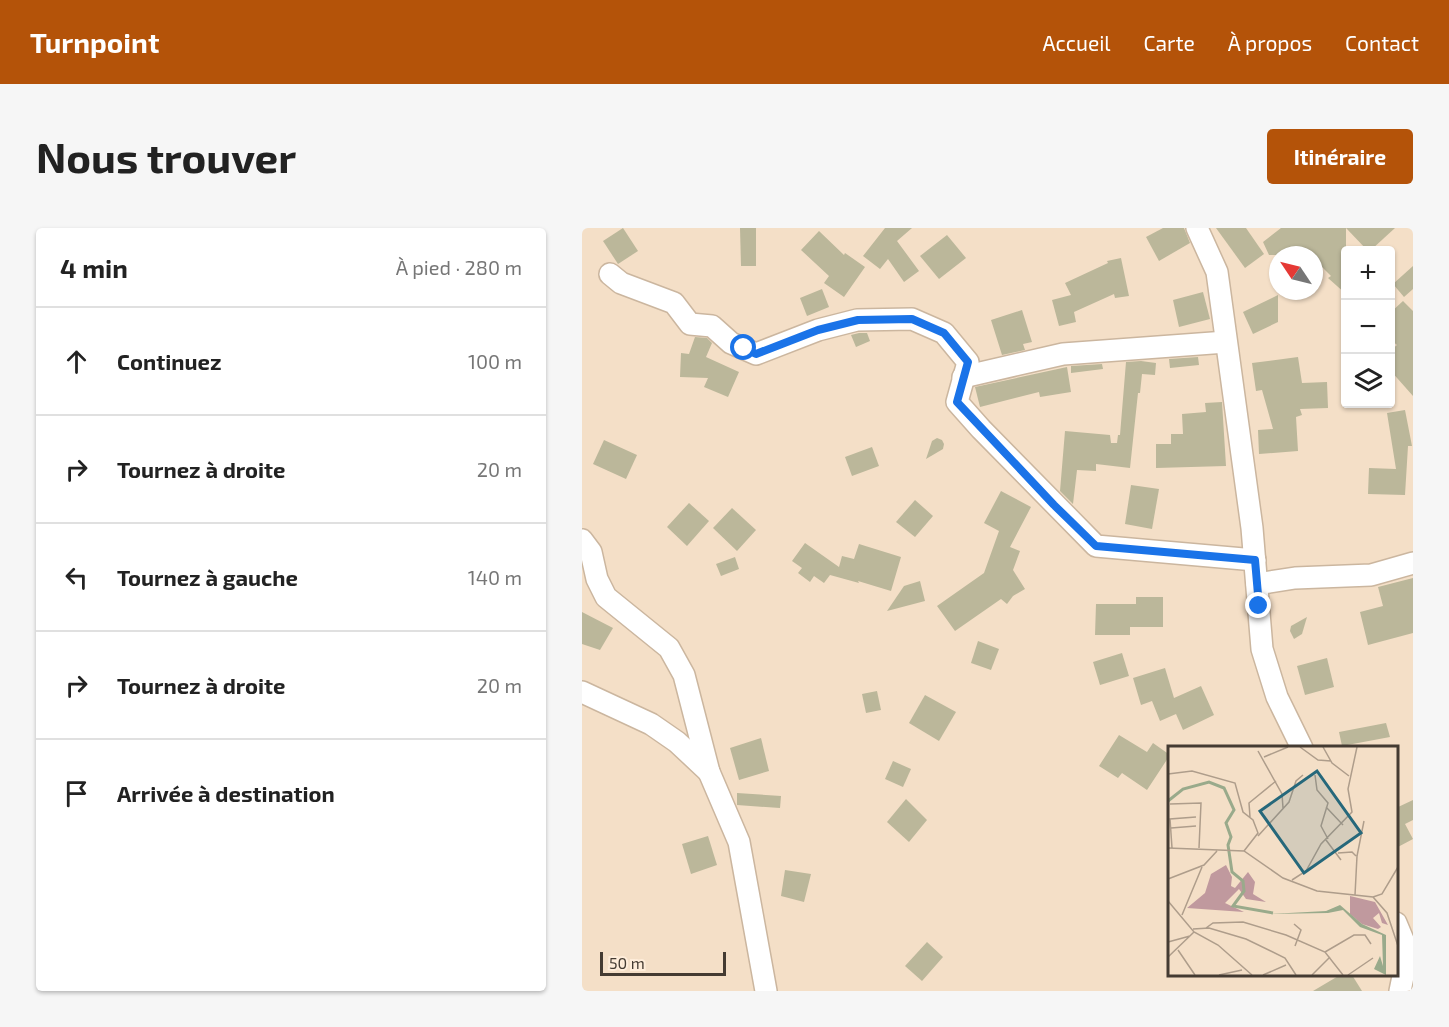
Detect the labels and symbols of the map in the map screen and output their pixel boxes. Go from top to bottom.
north arrow [1269,246,1323,300]
route start [730,334,756,360]
route end [1245,592,1271,618]
inset map [1168,746,1398,976]
scale bar [600,949,726,976]

